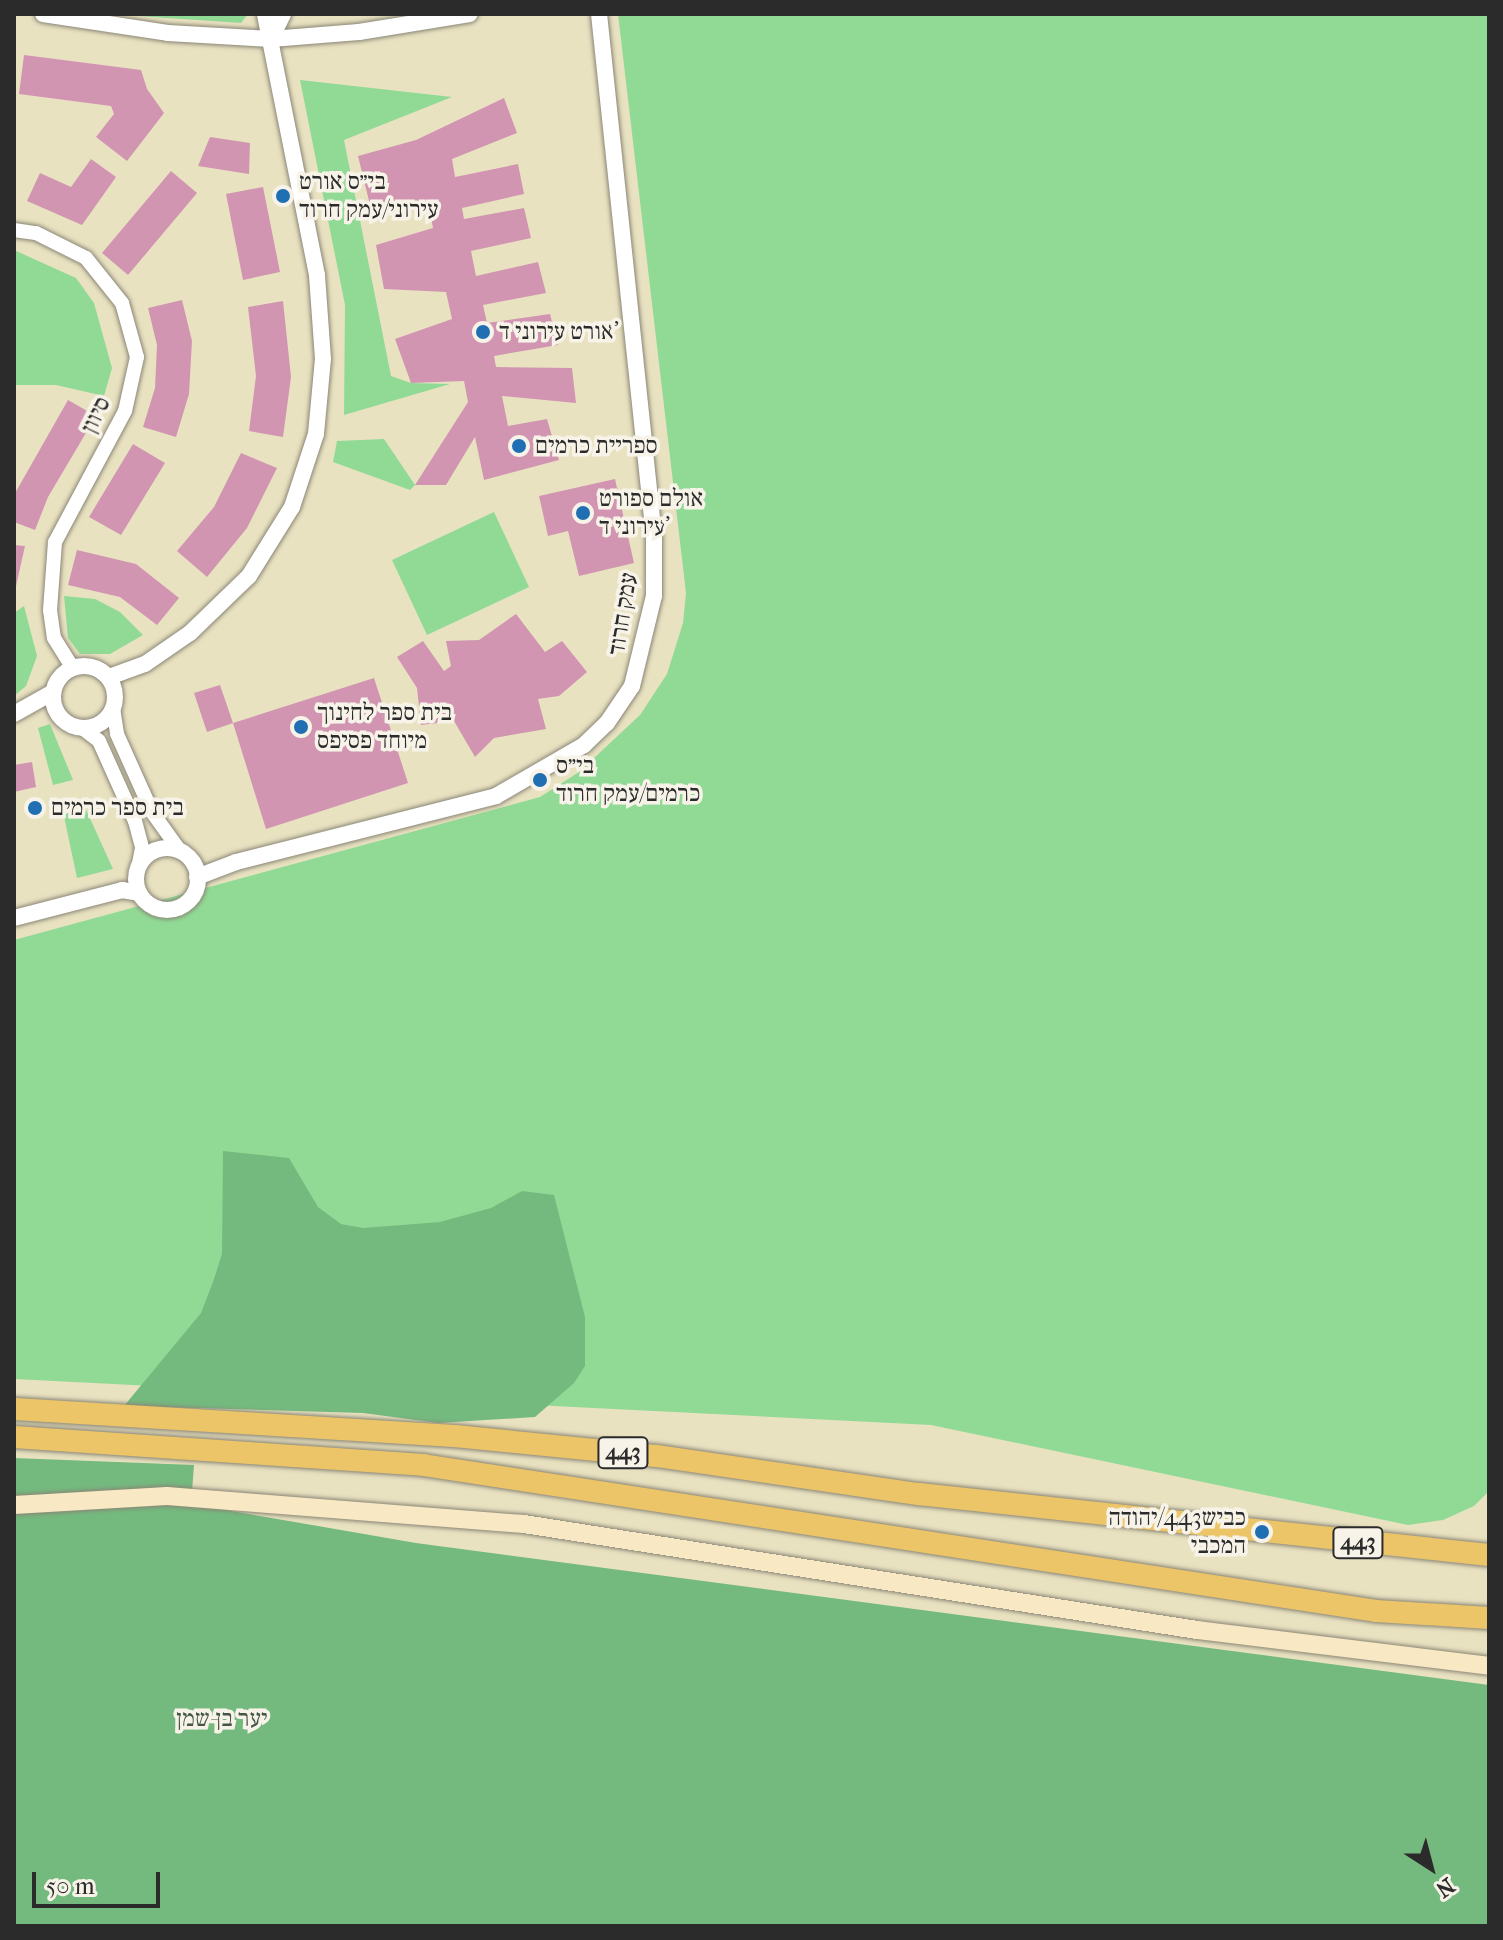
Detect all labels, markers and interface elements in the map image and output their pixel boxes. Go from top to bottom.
place label: בי״ס אורט עירוני/עמק חרוד [299,168,438,224]
marker: בי״ס אורט עירוני/עמק חרוד [274,187,292,205]
place label: אורט עירוני ד' [499,318,619,346]
marker: אורט עירוני ד' [474,323,492,341]
street label: סיוון [75,392,117,438]
place label: ספריית כרמים [535,432,658,460]
marker: ספריית כרמים [510,437,528,455]
place label: אולם ספורט עירוני ד' [599,485,703,541]
marker: אולם ספורט עירוני ד' [574,504,592,522]
street label: עמק חרוד [602,571,644,657]
place label: בית ספר לחינוך מיוחד פסיפס [317,699,452,755]
marker: בית ספר לחינוך מיוחד פסיפס [292,718,310,736]
place label: בי״ס כרמים/עמק חרוד [556,752,700,808]
marker: בי״ס כרמים/עמק חרוד [531,771,549,789]
place label: בית ספר כרמים [51,794,184,822]
marker: בית ספר כרמים [26,799,44,817]
road number: 443 [597,1435,649,1471]
place label: כביש443/יהודה המכבי [1108,1504,1246,1560]
marker: כביש443/יהודה המכבי [1253,1523,1271,1541]
road number: 443 [1332,1525,1384,1561]
park label: יער בן-שמן [177,1705,267,1733]
north arrow [1391,1828,1471,1908]
scale bar [36,1856,164,1906]
text: 50 m [46,1872,95,1900]
text: N [1431,1872,1460,1903]

